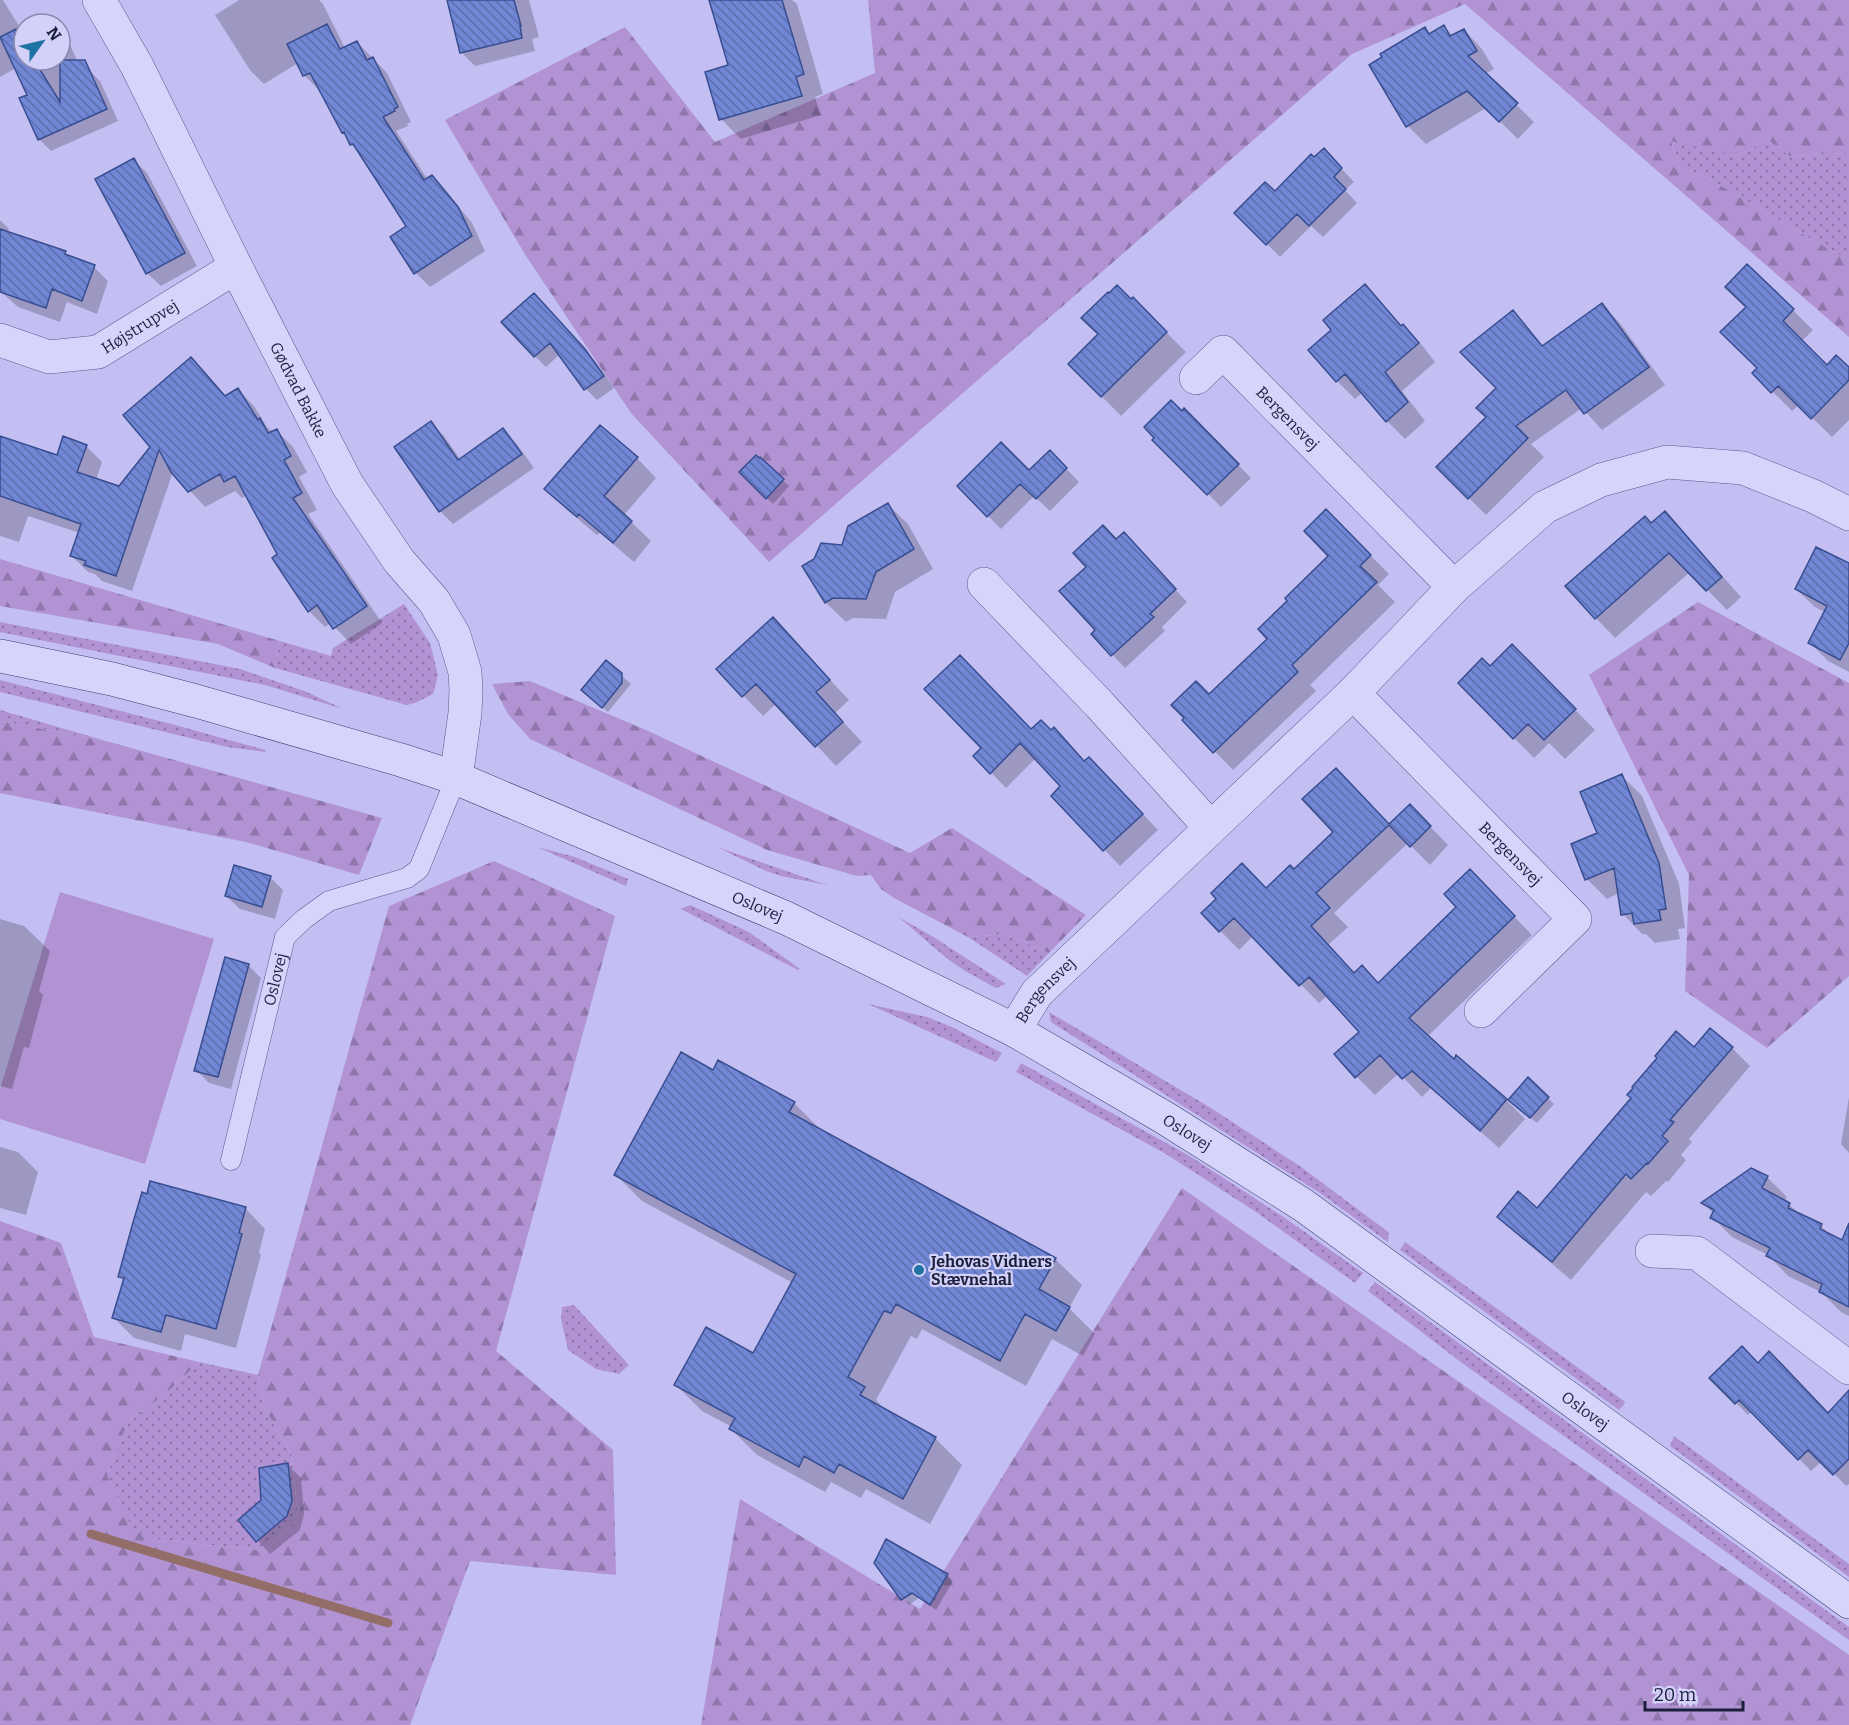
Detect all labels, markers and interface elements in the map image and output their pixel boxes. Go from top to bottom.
north arrow [12,12,72,72]
text: N [43,23,65,44]
street label: Højstrupvej [98,296,181,357]
street label: Gødvad Bakke [266,339,331,441]
street label: Bergensvej [1252,382,1323,454]
street label: Bergensvej [1475,818,1546,889]
street label: Oslovej [729,887,786,925]
street label: Oslovej [259,951,290,1008]
street label: Bergensvej [1011,953,1079,1026]
street label: Oslovej [1159,1110,1215,1154]
place label: Jehovas Vidners Stævnehal [930,1252,1052,1289]
marker: Jehovas Vidners Stævnehal [912,1263,926,1277]
street label: Oslovej [1558,1387,1613,1434]
scale bar [1645,1674,1742,1712]
text: 20 m [1654,1684,1696,1706]

